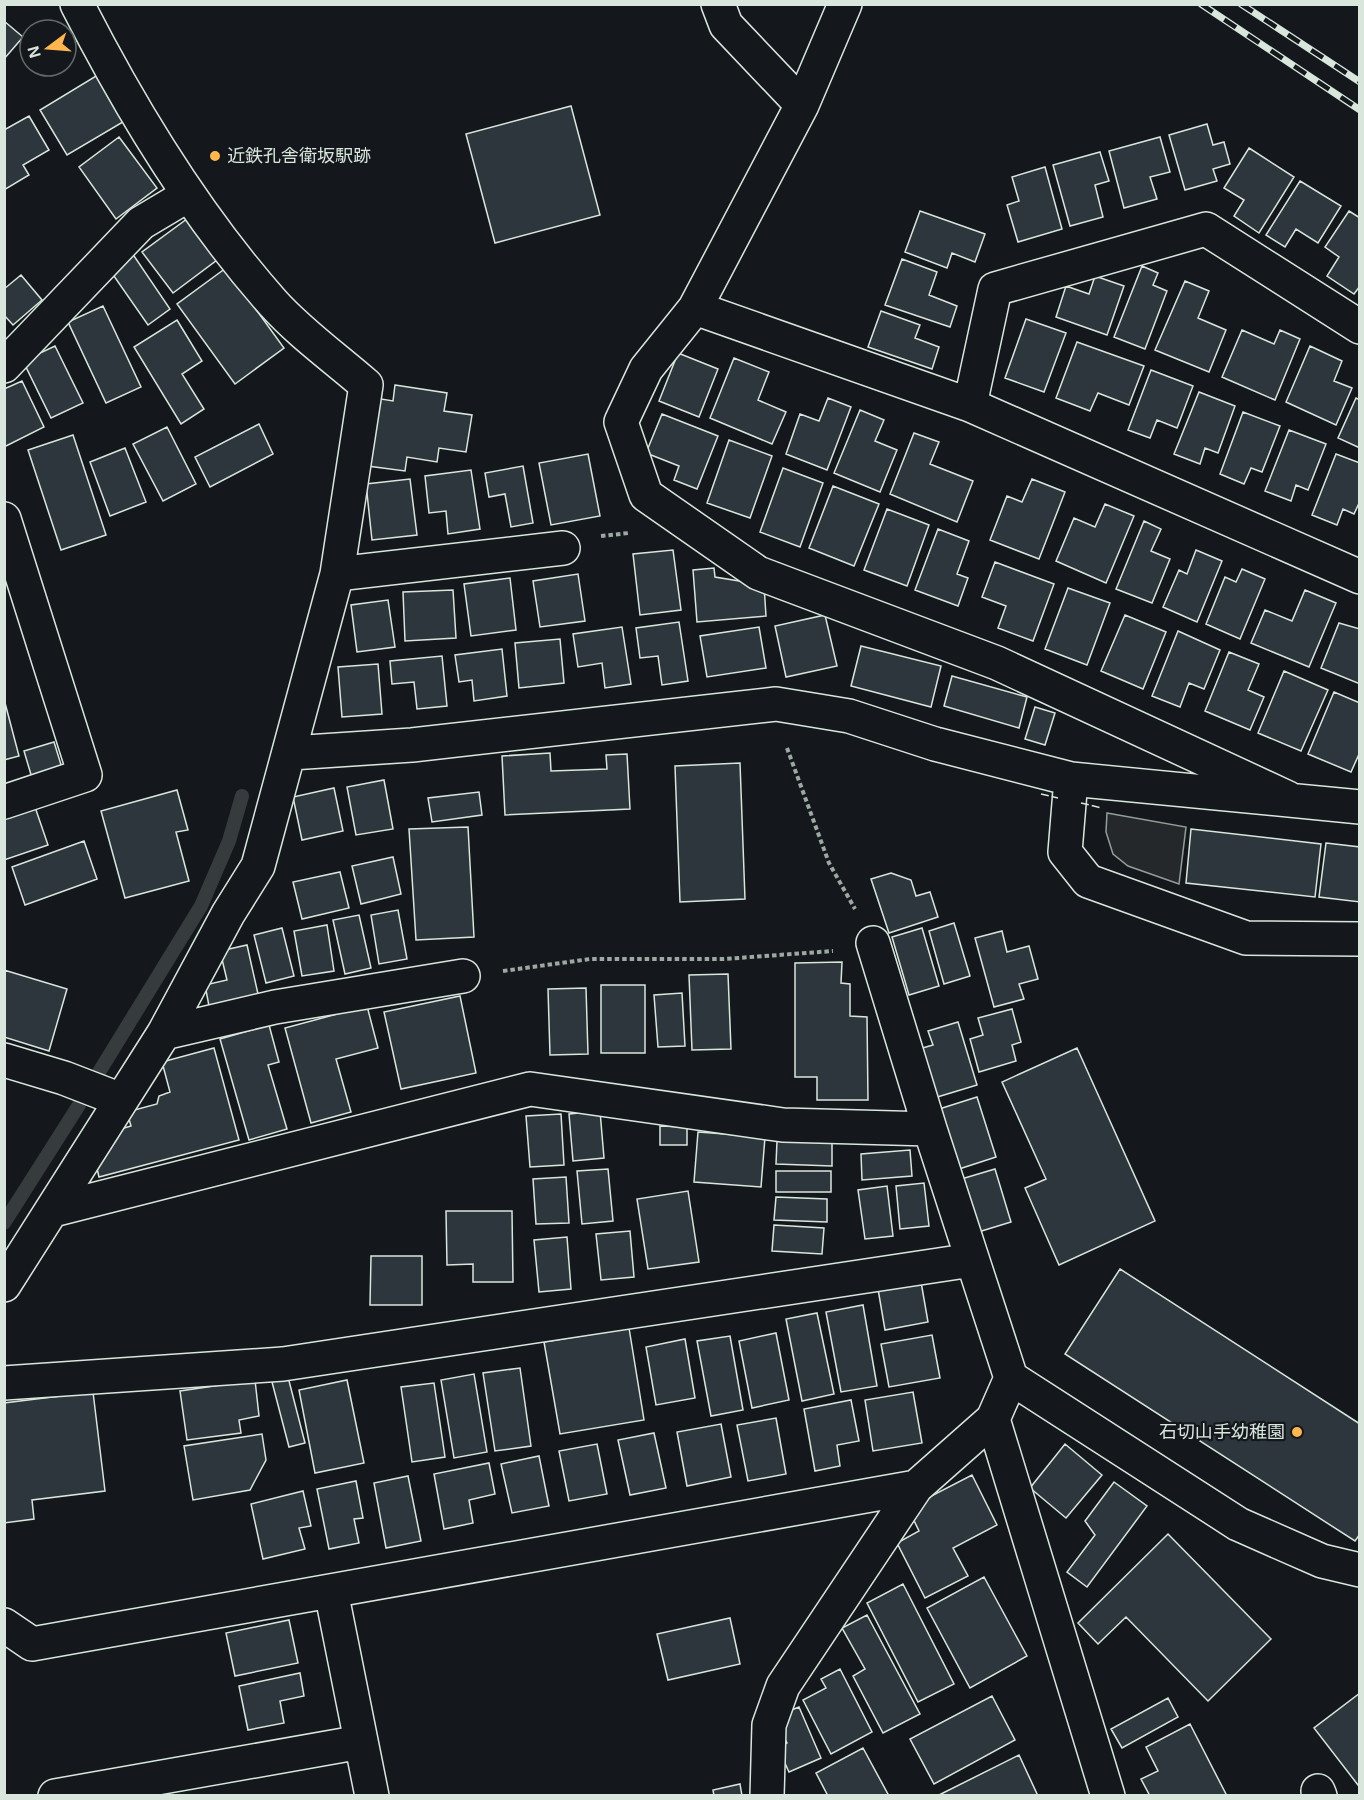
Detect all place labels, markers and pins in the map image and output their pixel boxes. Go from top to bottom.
place label: 近鉄孔舎衛坂駅跡 [227,146,371,166]
marker: 近鉄孔舎衛坂駅跡 [208,149,222,163]
place label: 石切山手幼稚園 [1159,1422,1285,1442]
marker: 石切山手幼稚園 [1290,1425,1304,1439]

